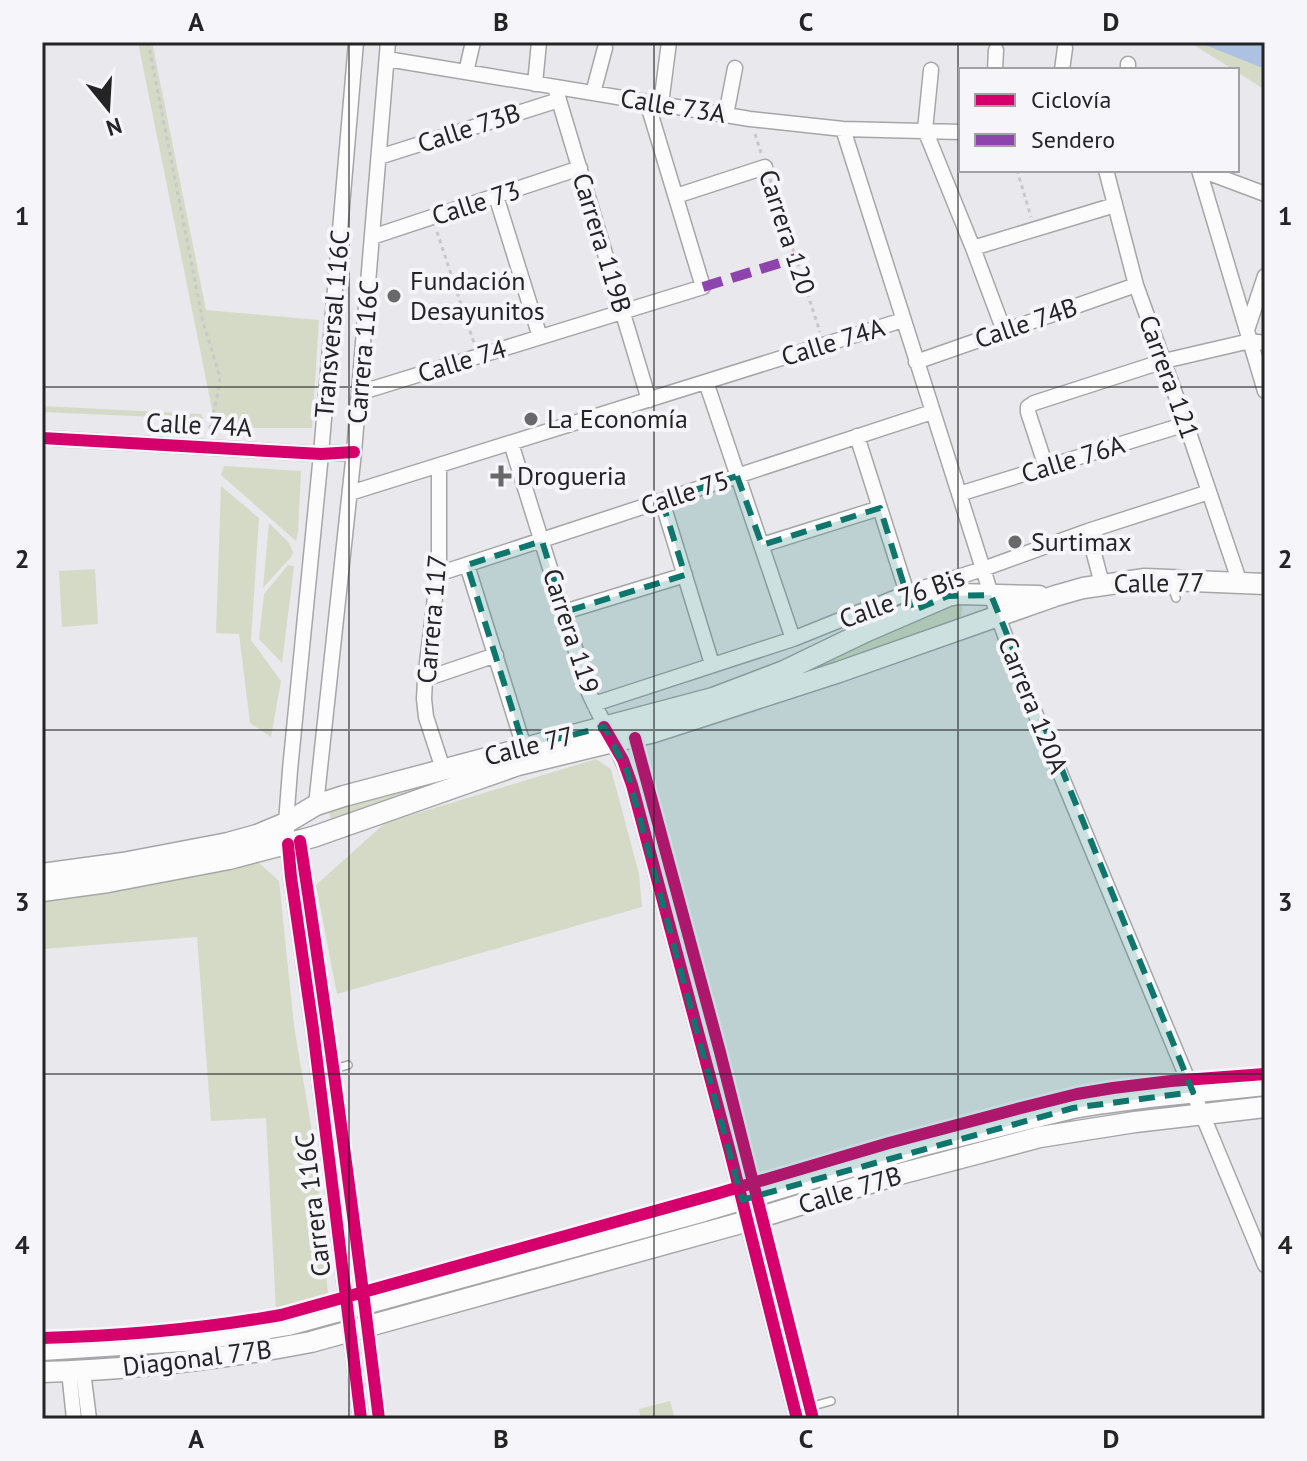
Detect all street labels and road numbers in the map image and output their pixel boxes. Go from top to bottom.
street label: Calle 73A [618,81,728,130]
street label: Calle 73B [413,95,524,160]
street label: Carrera 120 [752,165,823,298]
street label: Carrera 119B [566,169,639,317]
street label: Calle 73 [427,173,524,232]
street label: Transversal 116C [307,229,356,419]
street label: Carrera 116C [340,279,385,425]
street label: Calle 74B [970,290,1081,355]
street label: Calle 74A [777,310,888,373]
street label: Carrera 121 [1132,310,1207,443]
street label: Calle 74 [414,331,510,390]
street label: Calle 74A [145,405,253,444]
street label: Calle 76A [1017,427,1128,490]
street label: Calle 75 [636,463,733,522]
street label: Carrera 117 [409,553,454,685]
street label: Calle 76 Bis [835,560,969,635]
street label: Carrera 119 [536,564,607,697]
street label: Calle 77 [1113,565,1205,600]
street label: Carrera 120A [991,632,1076,778]
street label: Calle 77 [481,718,577,773]
street label: Carrera 116C [287,1131,338,1279]
street label: Calle 77B [794,1158,905,1221]
street label: Diagonal 77B [121,1332,273,1383]

